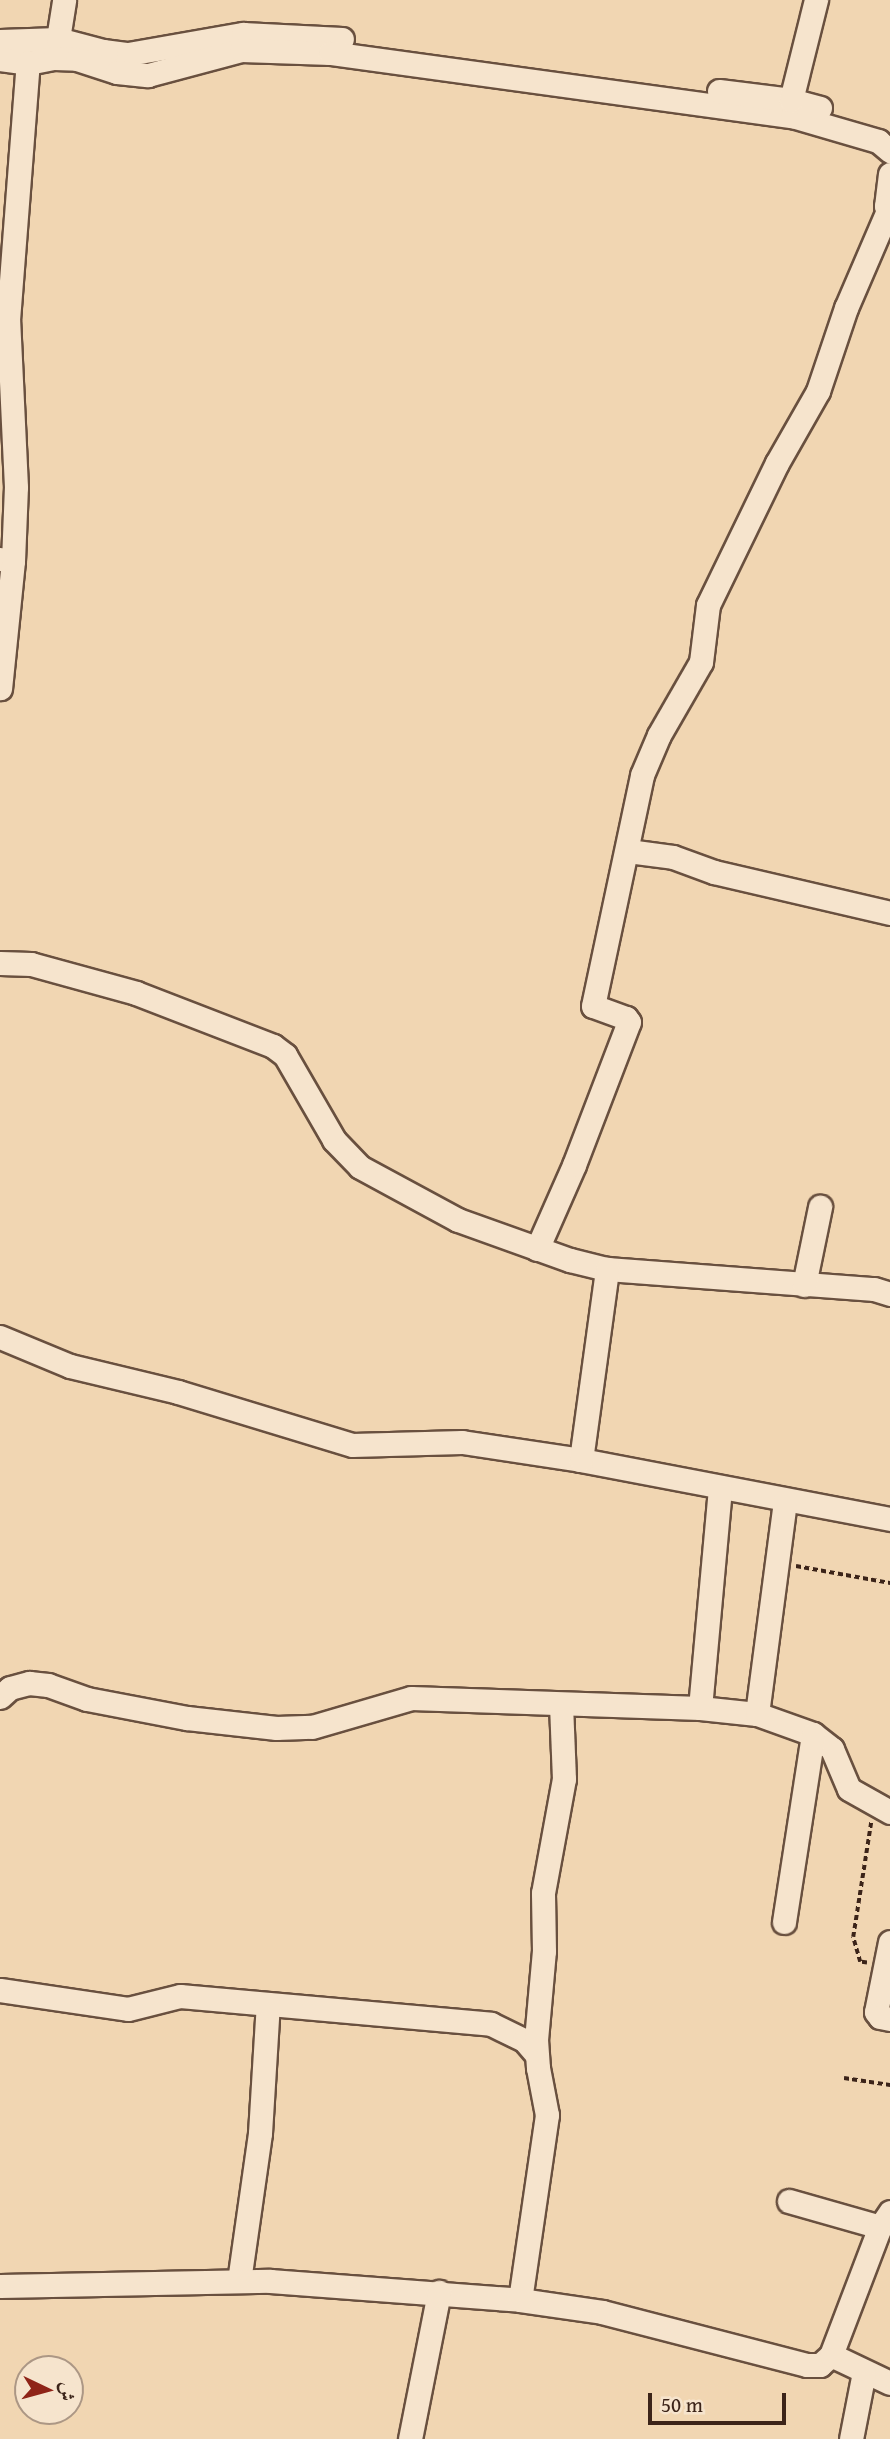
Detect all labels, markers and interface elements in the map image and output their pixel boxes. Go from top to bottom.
north arrow [14,2355,84,2425]
scale bar [652,2380,790,2424]
text: ش [53,2381,83,2402]
text: 50 m [661,2389,703,2420]

